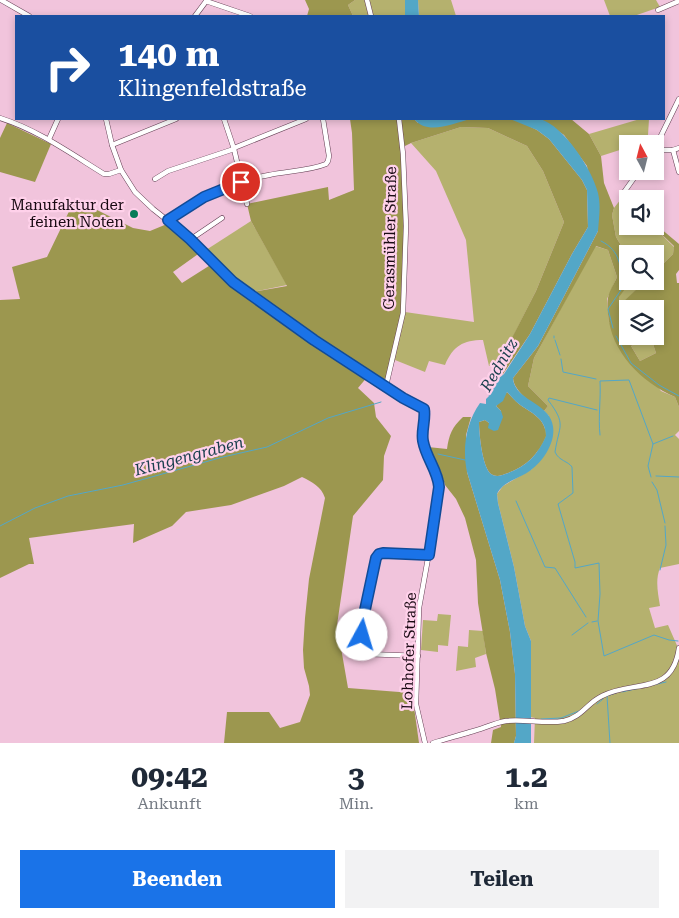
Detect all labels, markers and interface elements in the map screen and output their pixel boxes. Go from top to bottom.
text: 140 m [118,34,219,75]
icon: right [35,35,100,100]
text: Klingenfeldstraße [118,76,307,101]
north arrow [619,135,664,180]
map controls [619,135,664,345]
pin [220,161,262,203]
street label: Gerasmühler Straße [380,166,400,310]
icon: arrive [227,168,255,196]
button: sound [619,190,664,235]
place label: Manufaktur der feinen Noten [11,196,124,231]
marker: Manufaktur der feinen Noten [128,208,140,220]
button: search [619,245,664,290]
button: layers [619,300,664,345]
water label: Rednitz [476,335,522,396]
water label: Klingengraben [131,432,246,480]
street label: Lohhofer Straße [398,592,420,710]
position arrow [335,608,387,660]
text: 09:42 [131,759,208,794]
text: 3 [348,759,365,794]
text: 1.2 [505,759,548,794]
text: Ankunft [137,794,201,813]
text: Min. [339,794,374,813]
text: km [514,794,539,813]
button: Beenden [20,850,335,908]
button: Teilen [345,850,659,908]

